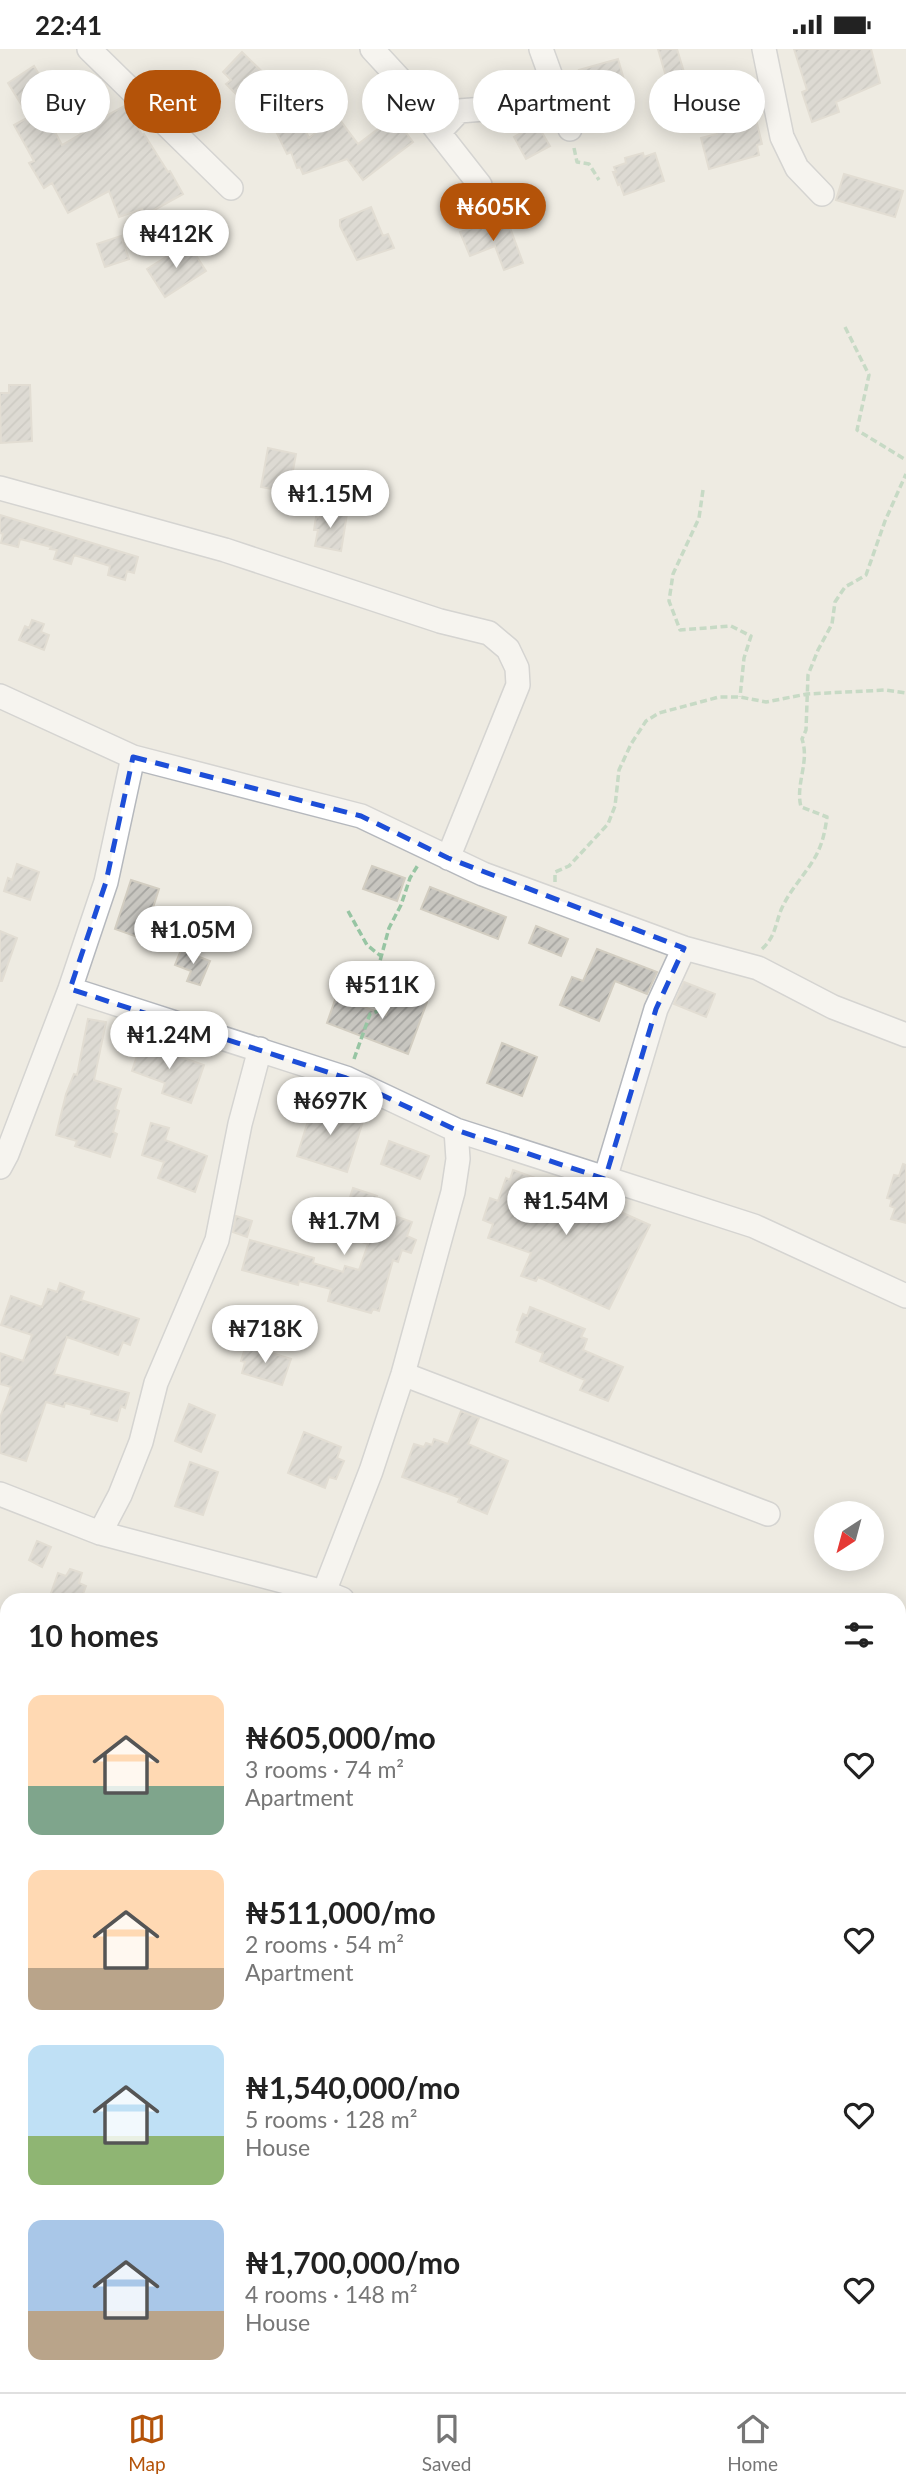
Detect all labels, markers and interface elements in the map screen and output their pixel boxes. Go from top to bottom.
text: 22:41 [35,9,102,41]
chip: Buy [21,70,110,133]
chip: Rent [124,70,221,133]
chip: Filters [235,70,348,133]
chip: New [362,70,459,133]
chip: Apartment [473,70,635,133]
chip: House [649,70,765,133]
pin: ₦605K [444,183,542,243]
text: ₦605K [456,192,530,220]
pin: ₦412K [127,211,225,270]
text: ₦412K [139,219,213,247]
pin: ₦1.15M [273,470,387,530]
text: ₦1.15M [287,479,373,507]
pin: ₦1.05M [136,907,250,966]
text: ₦1.05M [150,915,236,943]
pin: ₦511K [333,961,431,1021]
text: ₦511K [345,970,419,998]
pin: ₦1.24M [112,1011,226,1071]
text: ₦1.24M [126,1020,212,1048]
pin: ₦697K [281,1077,379,1137]
text: ₦697K [293,1086,367,1114]
pin: ₦1.54M [509,1177,623,1237]
text: ₦1.54M [523,1186,609,1214]
pin: ₦1.7M [295,1197,393,1257]
text: ₦1.7M [308,1206,380,1234]
pin: ₦718K [216,1305,314,1365]
text: ₦718K [228,1314,302,1342]
north arrow [814,1501,884,1571]
map controls [814,1501,884,1571]
icon: filters [840,1616,878,1654]
text: 10 homes [28,1617,159,1653]
text: ₦605,000/mo [245,1719,436,1755]
icon: home [84,1723,168,1807]
icon: heart [840,1746,878,1784]
text: 3 rooms · 74 m² [245,1755,404,1783]
text: Apartment [245,1783,353,1811]
text: ₦511,000/mo [245,1894,436,1930]
icon: home [84,1898,168,1982]
icon: heart [840,1921,878,1959]
text: 2 rooms · 54 m² [245,1930,404,1958]
text: Apartment [245,1958,353,1986]
text: ₦1,540,000/mo [245,2069,460,2105]
icon: home [84,2073,168,2157]
icon: heart [840,2096,878,2134]
text: 5 rooms · 128 m² [245,2105,417,2133]
text: House [245,2133,310,2161]
text: ₦1,700,000/mo [245,2244,460,2280]
icon: home [84,2248,168,2332]
icon: heart [840,2271,878,2309]
text: 4 rooms · 148 m² [245,2280,417,2308]
text: House [245,2308,310,2336]
tab: Map [128,2410,166,2475]
tab: Saved [422,2410,471,2475]
tab: Home [727,2410,778,2475]

